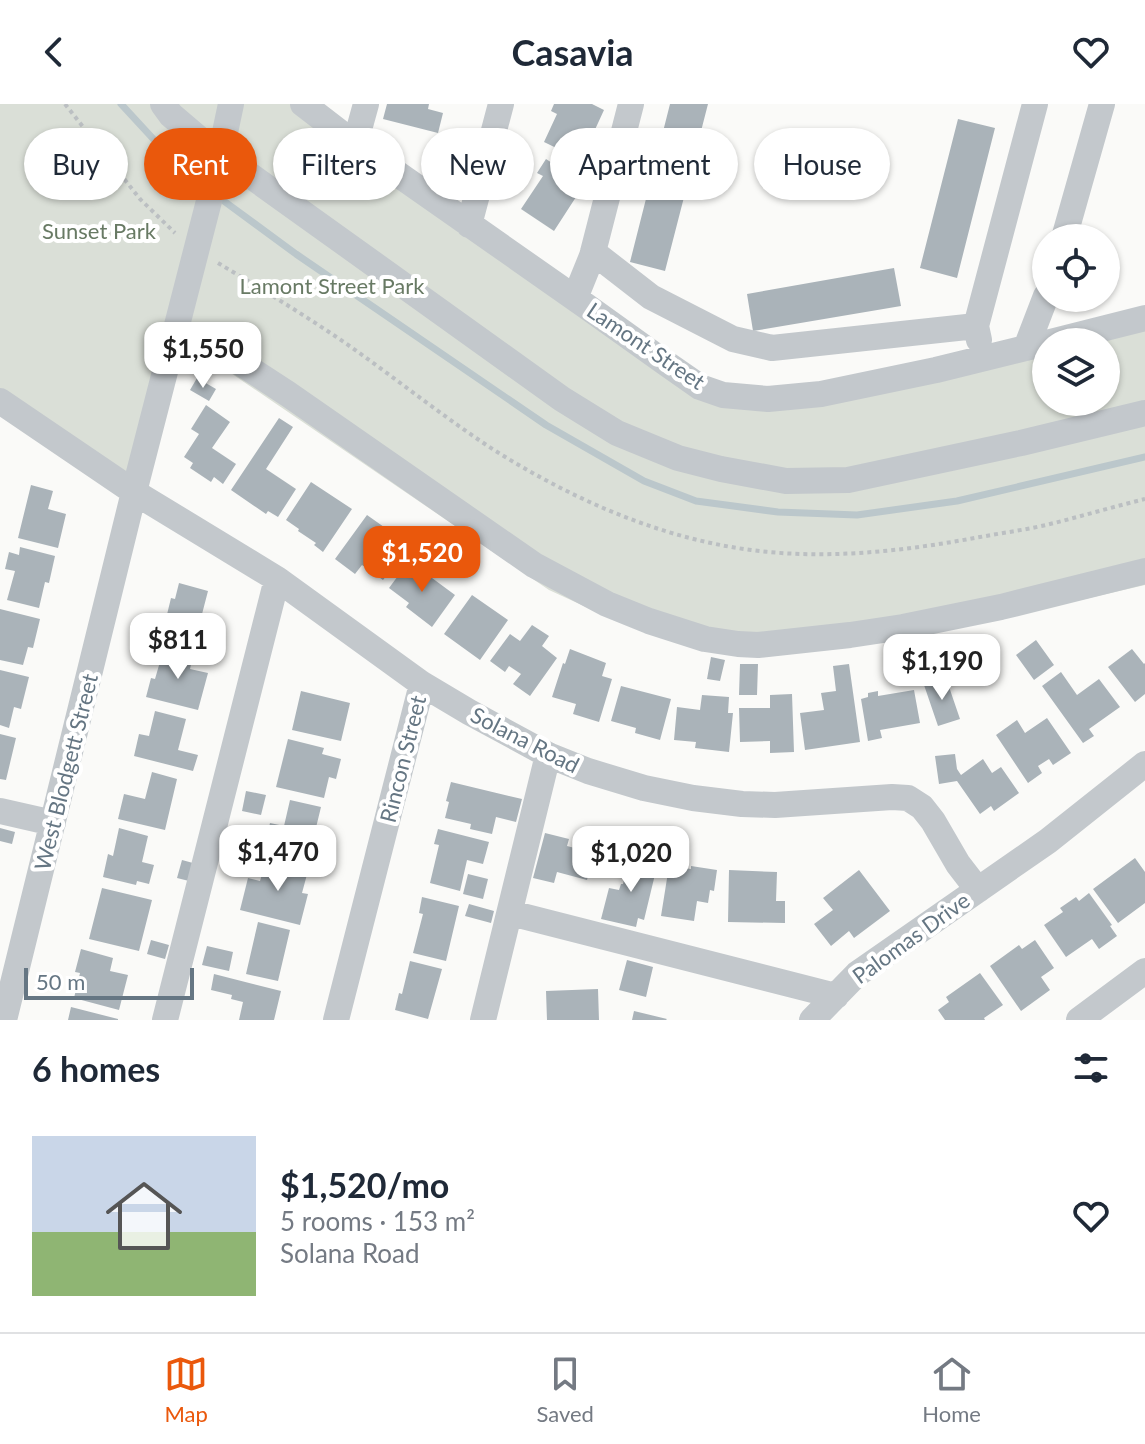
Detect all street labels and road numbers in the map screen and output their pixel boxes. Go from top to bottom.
street label: Lamont Street [582,296,710,395]
street label: West Blodgett Street [28,671,103,873]
street label: Rincon Street [374,693,431,825]
street label: Solana Road [466,701,584,778]
street label: Palomas Drive [847,886,975,989]

